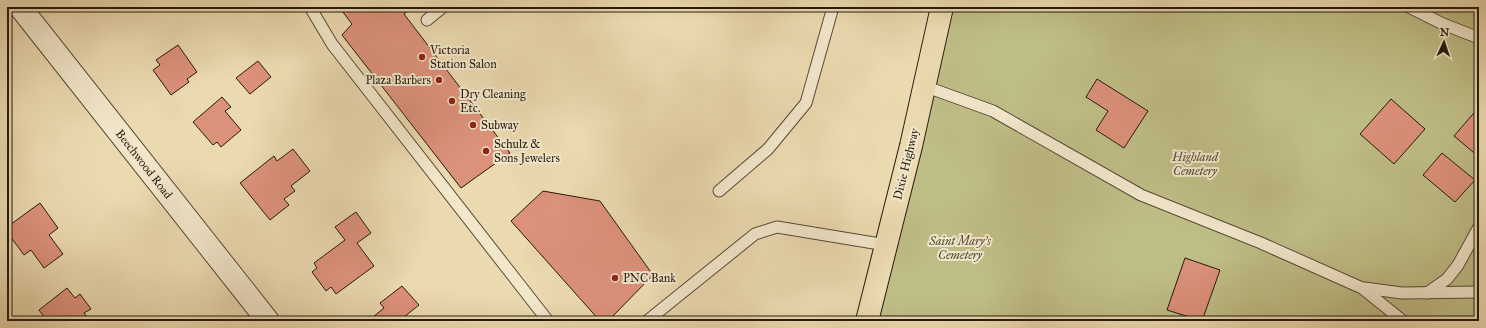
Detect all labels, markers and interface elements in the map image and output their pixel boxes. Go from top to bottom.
north arrow [1424,22,1464,62]
text: N [1439,26,1450,39]
place label: Victoria Station Salon [429,43,497,71]
marker: Victoria Station Salon [417,52,427,62]
place label: Plaza Barbers [365,73,431,87]
marker: Plaza Barbers [434,75,444,85]
place label: Dry Cleaning Etc. [460,87,526,115]
marker: Dry Cleaning Etc. [447,96,457,106]
place label: Subway [481,118,519,132]
marker: Subway [468,120,478,130]
street label: Dixie Highway [890,126,923,201]
street label: Beechwood Road [113,127,175,201]
place label: Schulz & Sons Jewelers [494,137,560,166]
marker: Schulz & Sons Jewelers [481,146,491,156]
park label: Highland Cemetery [1171,150,1219,178]
park label: Saint Mary’s Cemetery [928,234,991,262]
place label: PNC Bank [623,271,676,285]
marker: PNC Bank [610,273,620,283]

